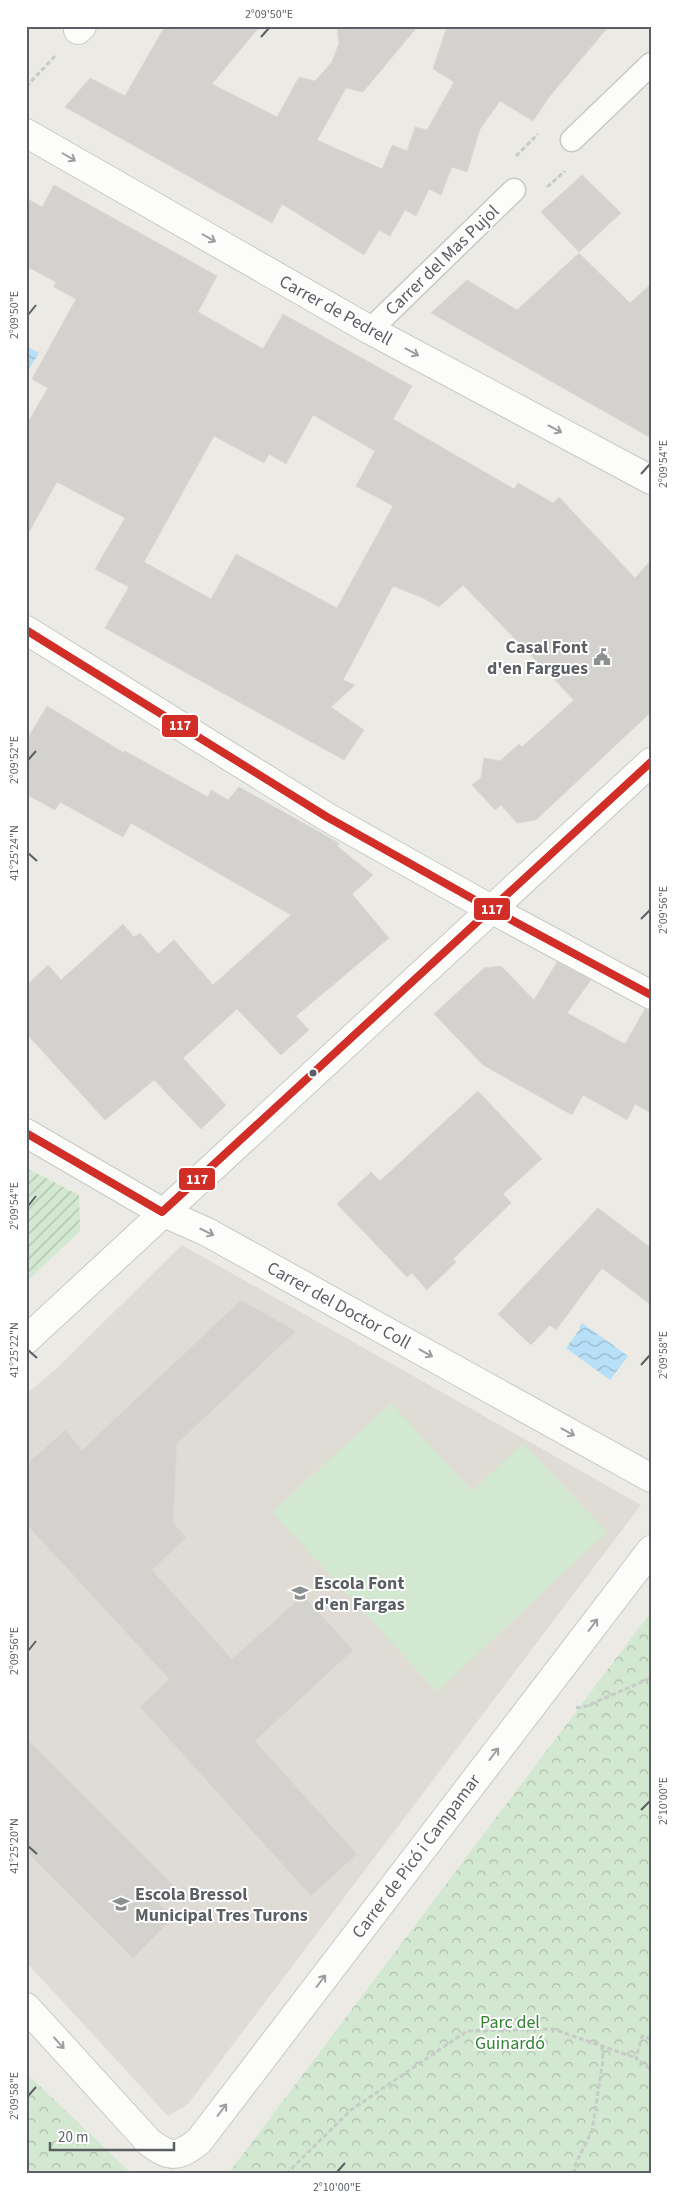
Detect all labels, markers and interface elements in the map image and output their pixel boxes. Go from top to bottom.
text: 2°09'50"E [245,6,293,23]
one-way arrow [61,152,76,162]
street label: Carrer del Mas Pujol [380,199,505,321]
one-way arrow [202,233,216,243]
street label: Carrer de Pedrell [275,269,397,352]
text: 2°09'50"E [6,291,23,339]
one-way arrow [404,348,419,357]
one-way arrow [547,425,562,434]
text: 2°09'54"E [655,440,672,488]
place label: Casal Font d'en Fargues [487,635,588,681]
public building icon: Casal Font d'en Fargues [592,647,612,667]
line badge: 117 [161,714,199,738]
text: 117 [169,716,191,736]
text: 2°09'52"E [6,736,23,784]
text: 41°25'24"N [6,825,23,881]
text: 2°09'56"E [655,886,672,934]
line badge: 117 [473,897,511,921]
text: 117 [481,900,503,920]
unlabelled marker [308,1068,318,1078]
line badge: 117 [178,1167,216,1191]
text: 117 [186,1170,208,1190]
text: 2°09'54"E [6,1182,23,1230]
one-way arrow [199,1228,214,1237]
street label: Carrer del Doctor Coll [262,1255,415,1355]
text: 41°25'22"N [6,1322,23,1378]
text: 2°09'58"E [655,1331,672,1379]
one-way arrow [418,1349,432,1359]
one-way arrow [560,1427,575,1437]
place label: Escola Font d'en Fargas [314,1571,405,1617]
school or university icon: Escola Font d'en Fargas [290,1583,310,1603]
one-way arrow [588,1618,598,1632]
text: 2°09'56"E [6,1627,23,1675]
one-way arrow [489,1748,500,1761]
street label: Carrer de Picó i Campamar [346,1768,487,1944]
text: 2°10'00"E [655,1777,672,1825]
text: 41°25'20"N [6,1818,23,1874]
place label: Escola Bressol Municipal Tres Turons [135,1882,308,1928]
school or university icon: Escola Bressol Municipal Tres Turons [111,1894,131,1914]
one-way arrow [316,1974,326,1988]
park label: Parc del Guinardó [475,2010,545,2056]
one-way arrow [53,2037,65,2050]
text: 2°09'58"E [6,2072,23,2120]
one-way arrow [217,2104,228,2117]
scale bar [50,2120,174,2152]
text: 20 m [58,2127,88,2148]
text: 2°10'00"E [313,2179,361,2196]

